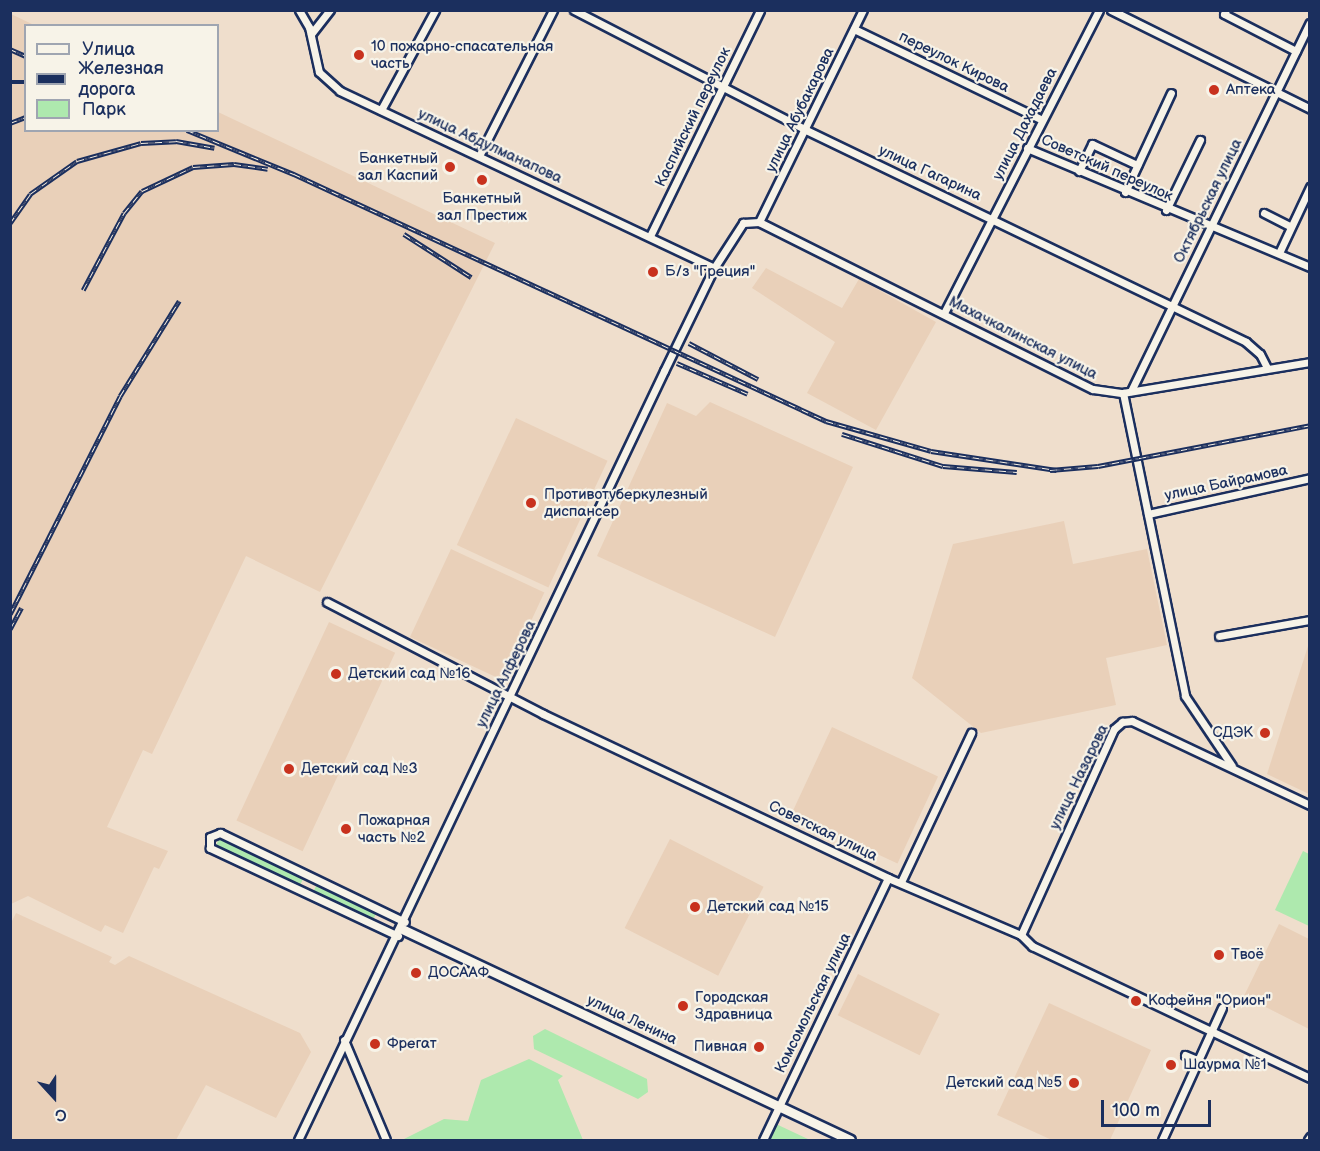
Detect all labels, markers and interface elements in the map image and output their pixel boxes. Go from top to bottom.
legend [24,24,219,132]
street label: переулок Кирова [896,28,1012,96]
place label: 10 пожарно-спасательная часть [371,37,553,72]
text: Улица [82,39,135,60]
street label: Каспийский переулок [651,44,735,190]
street label: улица Абубакарова [762,45,838,175]
marker: 10 пожарно-спасательная часть [352,48,366,62]
text: Железная дорога [78,58,164,100]
street label: улица Дахадаева [989,65,1061,183]
place label: Аптека [1226,81,1276,99]
marker: Аптека [1207,83,1221,97]
text: Парк [82,99,126,120]
street label: улица Абдулманапова [415,105,565,187]
street label: Советский переулок [1038,131,1176,205]
street label: Октябрьская улица [1170,136,1246,266]
street label: улица Гагарина [876,141,984,205]
place label: Банкетный зал Каспий [358,149,438,184]
marker: Банкетный зал Каспий [443,160,457,174]
marker: Банкетный зал Престиж [475,173,489,187]
place label: Банкетный зал Престиж [437,189,527,224]
place label: Б/з "Греция" [665,263,755,281]
marker: Б/з "Греция" [646,265,660,279]
street label: Махачкалинская улица [946,293,1100,383]
street label: улица Байрамова [1163,461,1289,505]
place label: Противотуберкулезный диспансер [544,485,708,520]
marker: Противотуберкулезный диспансер [522,494,540,512]
street label: улица Алферова [472,617,540,731]
place label: Детский сад №16 [348,665,470,683]
marker: Детский сад №16 [329,667,343,681]
street label: улица Назарова [1046,722,1112,832]
place label: СДЭК [1212,724,1253,742]
marker: СДЭК [1258,726,1272,740]
place label: Детский сад №3 [301,760,418,778]
marker: Детский сад №3 [282,762,296,776]
street label: Советская улица [766,797,880,865]
place label: Пожарная часть №2 [358,811,430,846]
marker: Пожарная часть №2 [339,822,353,836]
place label: Детский сад №15 [707,898,829,916]
marker: Детский сад №15 [688,900,702,914]
street label: Комсомольская улица [771,930,855,1076]
place label: Твоё [1231,946,1264,964]
marker: Твоё [1212,948,1226,962]
place label: ДОСААФ [428,964,489,982]
marker: ДОСААФ [409,966,423,980]
place label: Городская Здравница [695,988,773,1023]
street label: улица Ленина [584,991,680,1049]
place label: Кофейня "Орион" [1148,992,1271,1010]
marker: Кофейня "Орион" [1129,994,1143,1008]
marker: Городская Здравница [676,999,690,1013]
place label: Фрегат [387,1035,437,1053]
marker: Фрегат [368,1037,382,1051]
place label: Пивная [694,1038,747,1056]
marker: Пивная [752,1040,766,1054]
place label: Шаурма №1 [1183,1056,1266,1074]
marker: Шаурма №1 [1164,1058,1178,1072]
north arrow [24,1067,84,1127]
place label: Детский сад №5 [946,1074,1062,1092]
marker: Детский сад №5 [1067,1076,1081,1090]
scale bar [1104,1088,1214,1126]
text: 100 m [1112,1100,1160,1121]
text: С [52,1103,69,1125]

